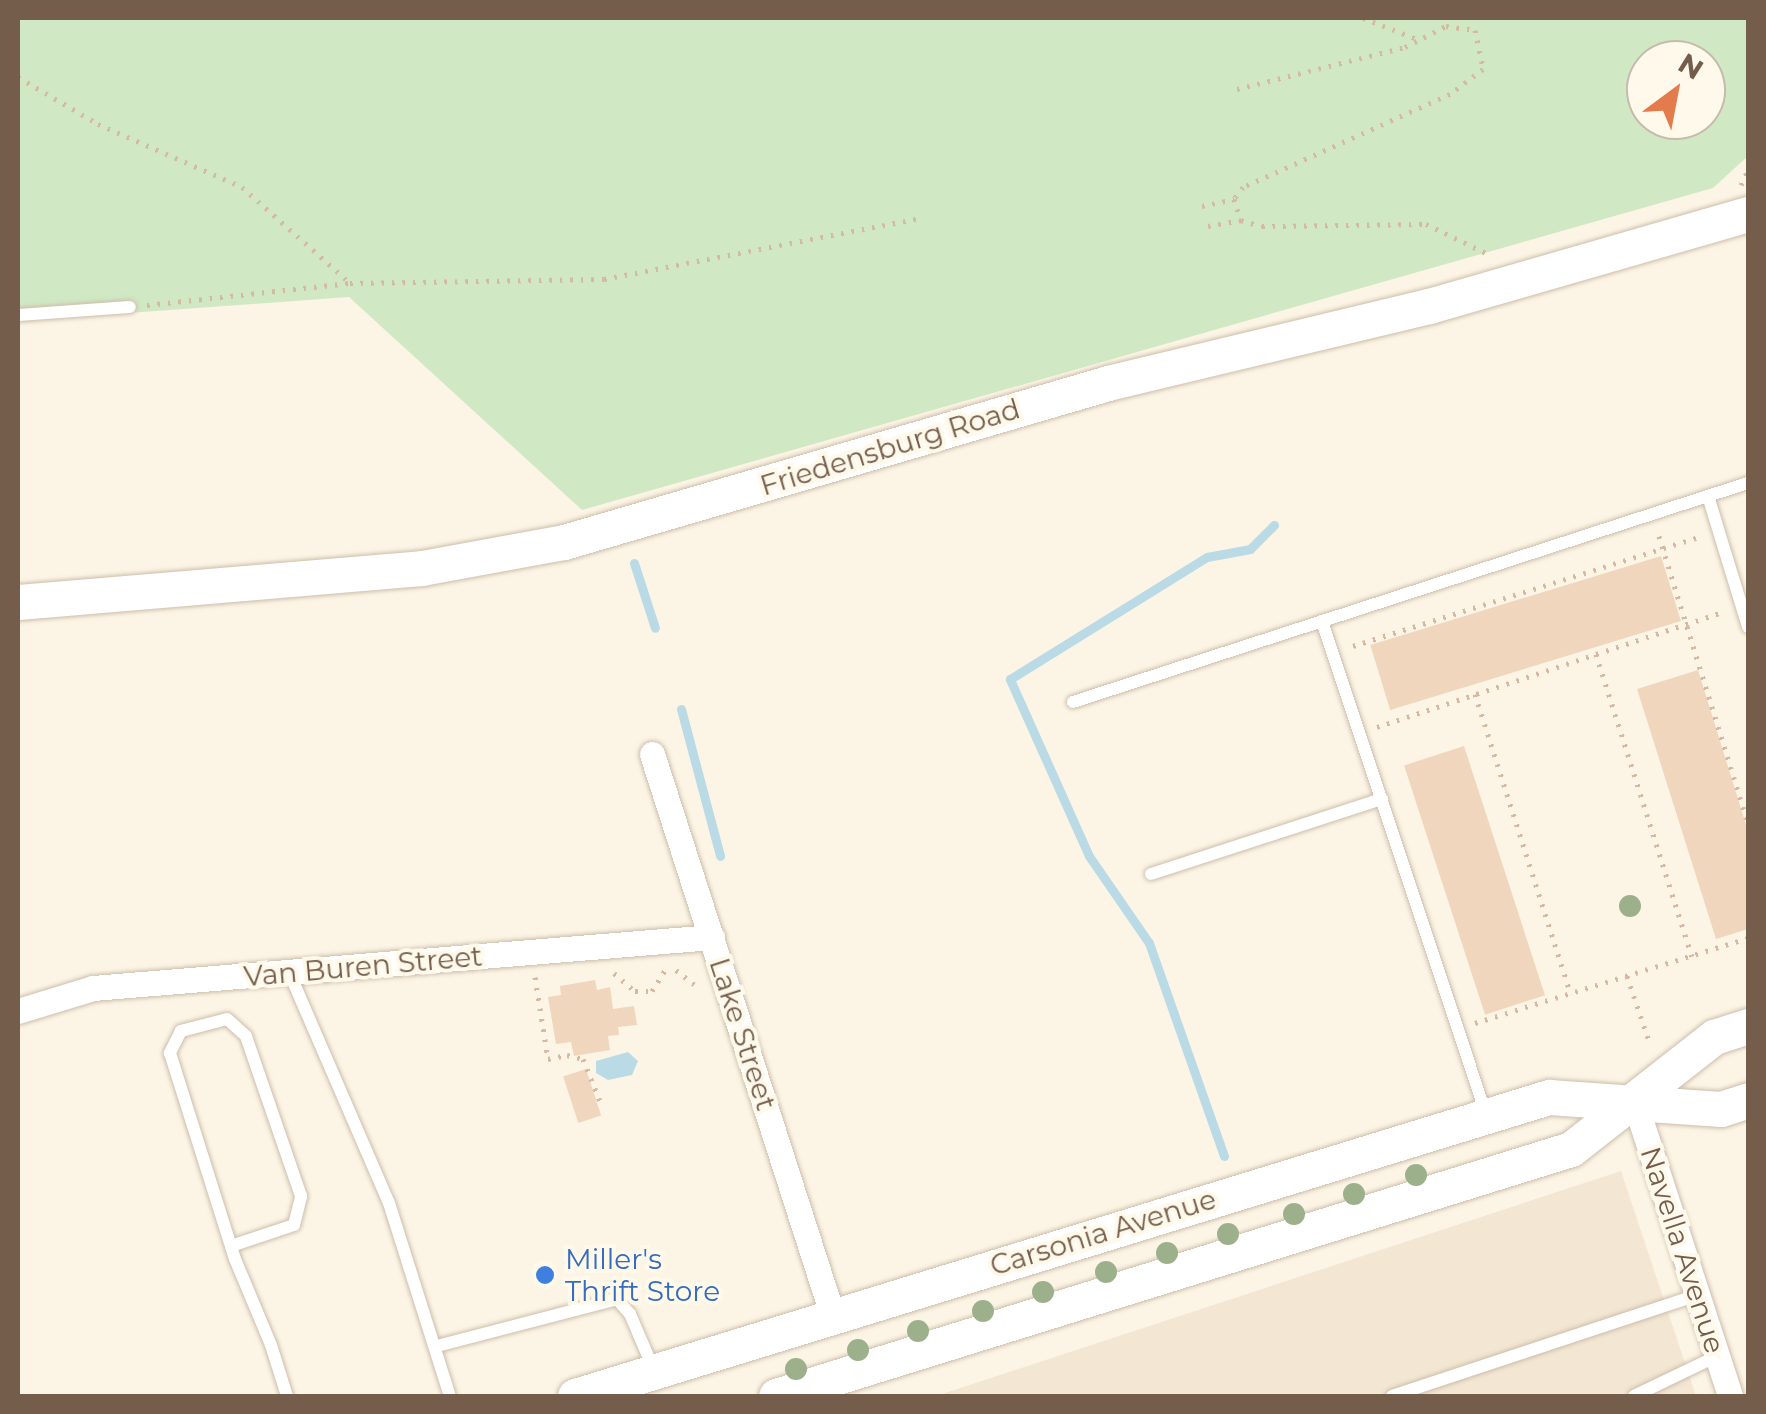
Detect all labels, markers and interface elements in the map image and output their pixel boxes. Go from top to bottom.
north arrow [1626,40,1726,140]
text: N [1672,46,1709,87]
street label: Friedensburg Road [756,391,1024,503]
street label: Van Buren Street [242,939,484,993]
street label: Lake Street [703,954,783,1114]
street label: Navella Avenue [1634,1142,1732,1358]
street label: Carsonia Avenue [986,1182,1220,1282]
place label: Miller's Thrift Store [565,1242,720,1308]
marker: Miller's Thrift Store [534,1264,556,1286]

